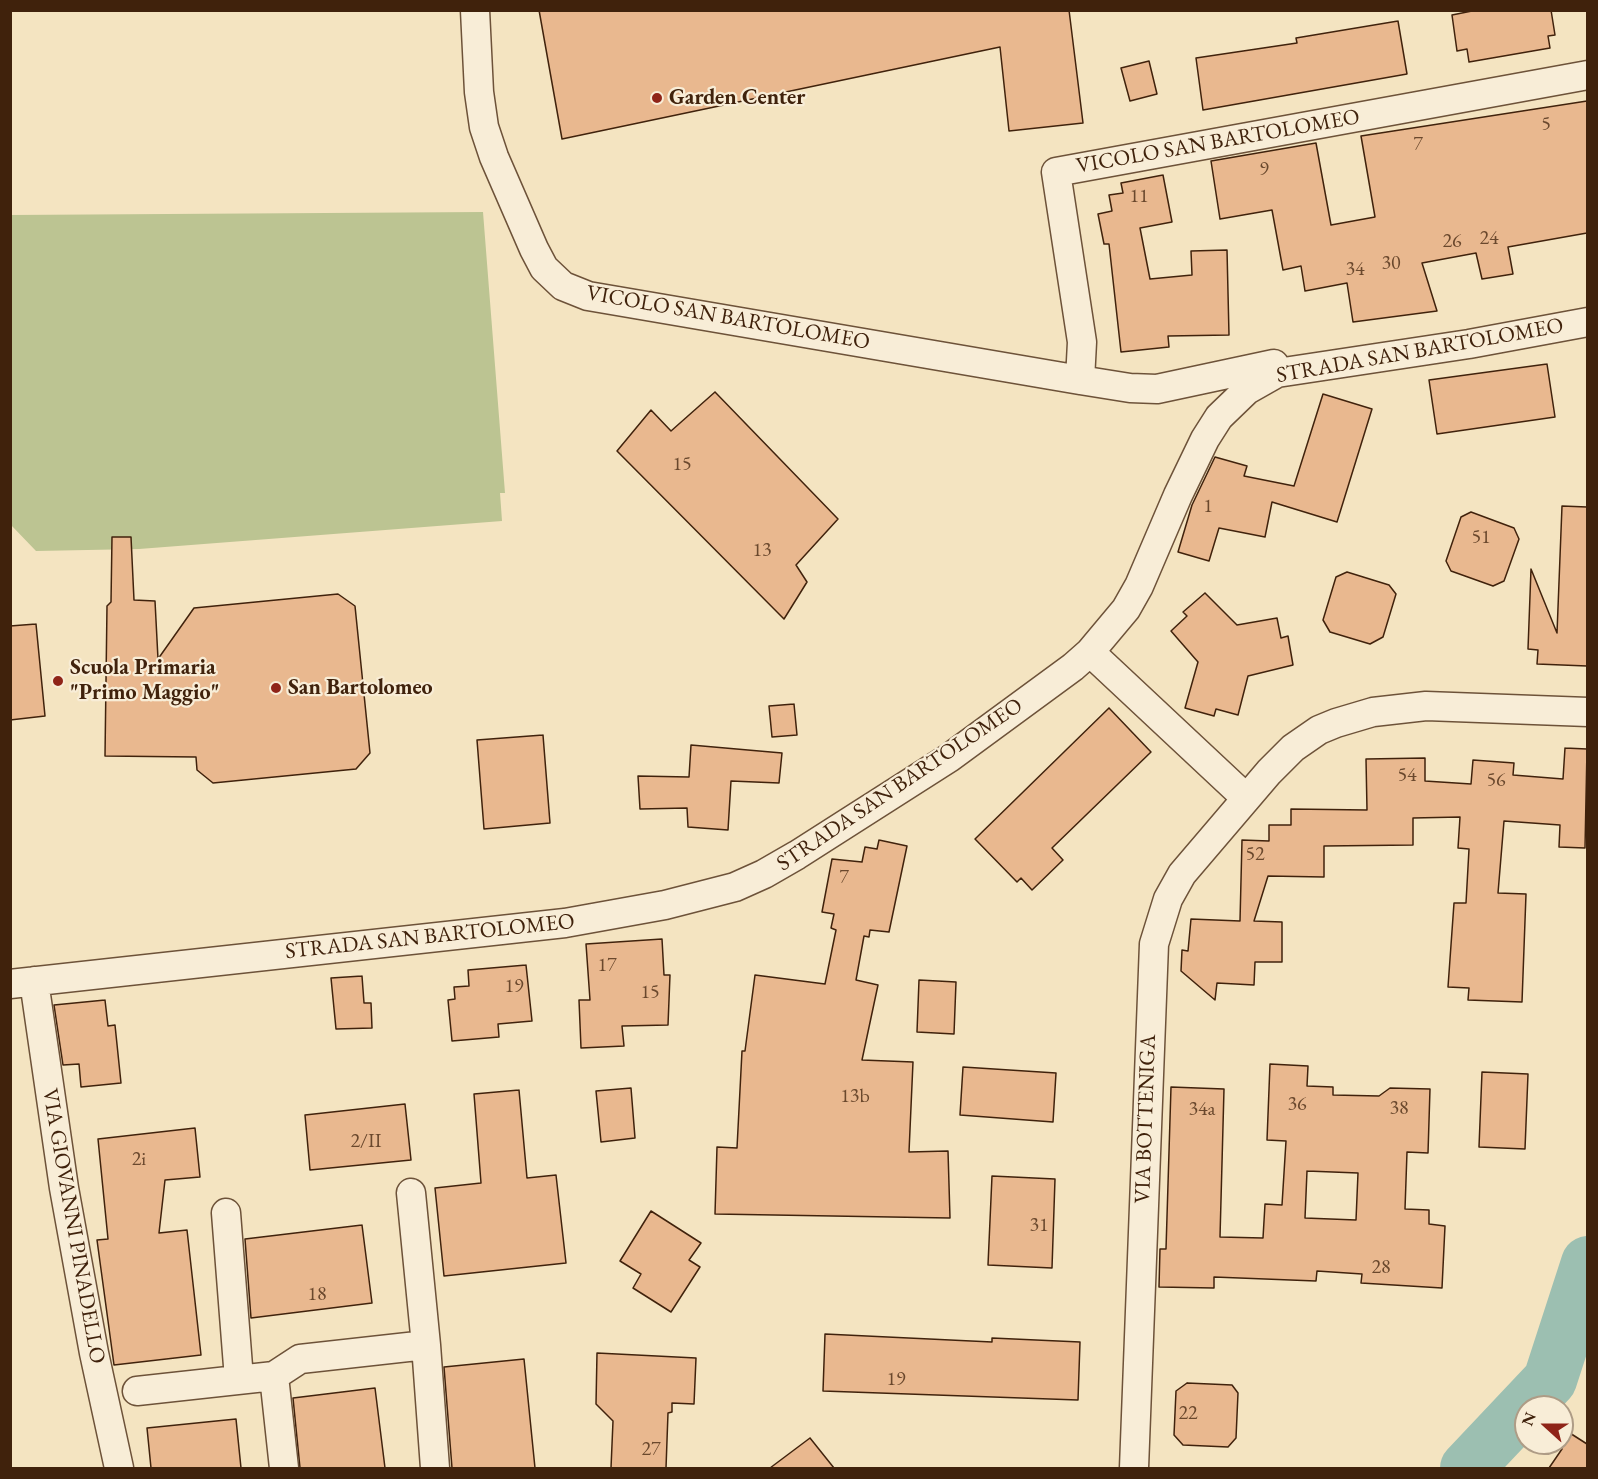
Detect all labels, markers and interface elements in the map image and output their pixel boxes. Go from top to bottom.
place label: Garden Center [669,85,805,111]
marker: Garden Center [650,91,664,105]
street label: VICOLO SAN BARTOLOMEO [1074,104,1362,180]
house number: 5 [1541,113,1551,137]
house number: 7 [1413,133,1423,157]
house number: 9 [1259,158,1269,182]
house number: 11 [1129,185,1149,209]
house number: 24 [1479,227,1499,251]
house number: 26 [1442,230,1462,254]
house number: 30 [1381,252,1401,276]
house number: 34 [1345,258,1365,282]
street label: VICOLO SAN BARTOLOMEO [584,280,872,356]
street label: STRADA SAN BARTOLOMEO [1274,313,1566,389]
house number: 15 [672,453,692,477]
house number: 1 [1203,495,1213,519]
house number: 51 [1471,526,1491,550]
house number: 13 [752,539,772,563]
place label: Scuola Primaria "Primo Maggio" [70,655,219,706]
marker: Scuola Primaria "Primo Maggio" [51,674,65,688]
place label: San Bartolomeo [288,675,433,701]
marker: San Bartolomeo [269,681,283,695]
street label: STRADA SAN BARTOLOMEO [772,693,1028,877]
house number: 54 [1397,764,1417,788]
house number: 56 [1486,769,1506,793]
house number: 52 [1245,843,1265,867]
house number: 7 [839,866,849,890]
street label: STRADA SAN BARTOLOMEO [284,909,576,965]
house number: 17 [597,954,617,978]
house number: 19 [504,975,524,999]
house number: 15 [640,981,660,1005]
street label: VIA BOTTENIGA [1130,1034,1162,1204]
house number: 13b [840,1085,870,1109]
street label: VIA GIOVANNI PINADELLO [36,1086,110,1366]
house number: 36 [1287,1093,1307,1117]
house number: 38 [1389,1097,1409,1121]
house number: 34a [1188,1098,1216,1122]
house number: 2/II [350,1130,382,1154]
house number: 2i [132,1148,146,1172]
house number: 31 [1029,1214,1049,1238]
house number: 28 [1371,1256,1391,1280]
house number: 18 [307,1283,327,1307]
house number: 19 [886,1368,906,1392]
north arrow [1514,1395,1574,1455]
house number: 22 [1178,1402,1198,1426]
text: N [1516,1409,1541,1429]
house number: 27 [641,1438,661,1462]

